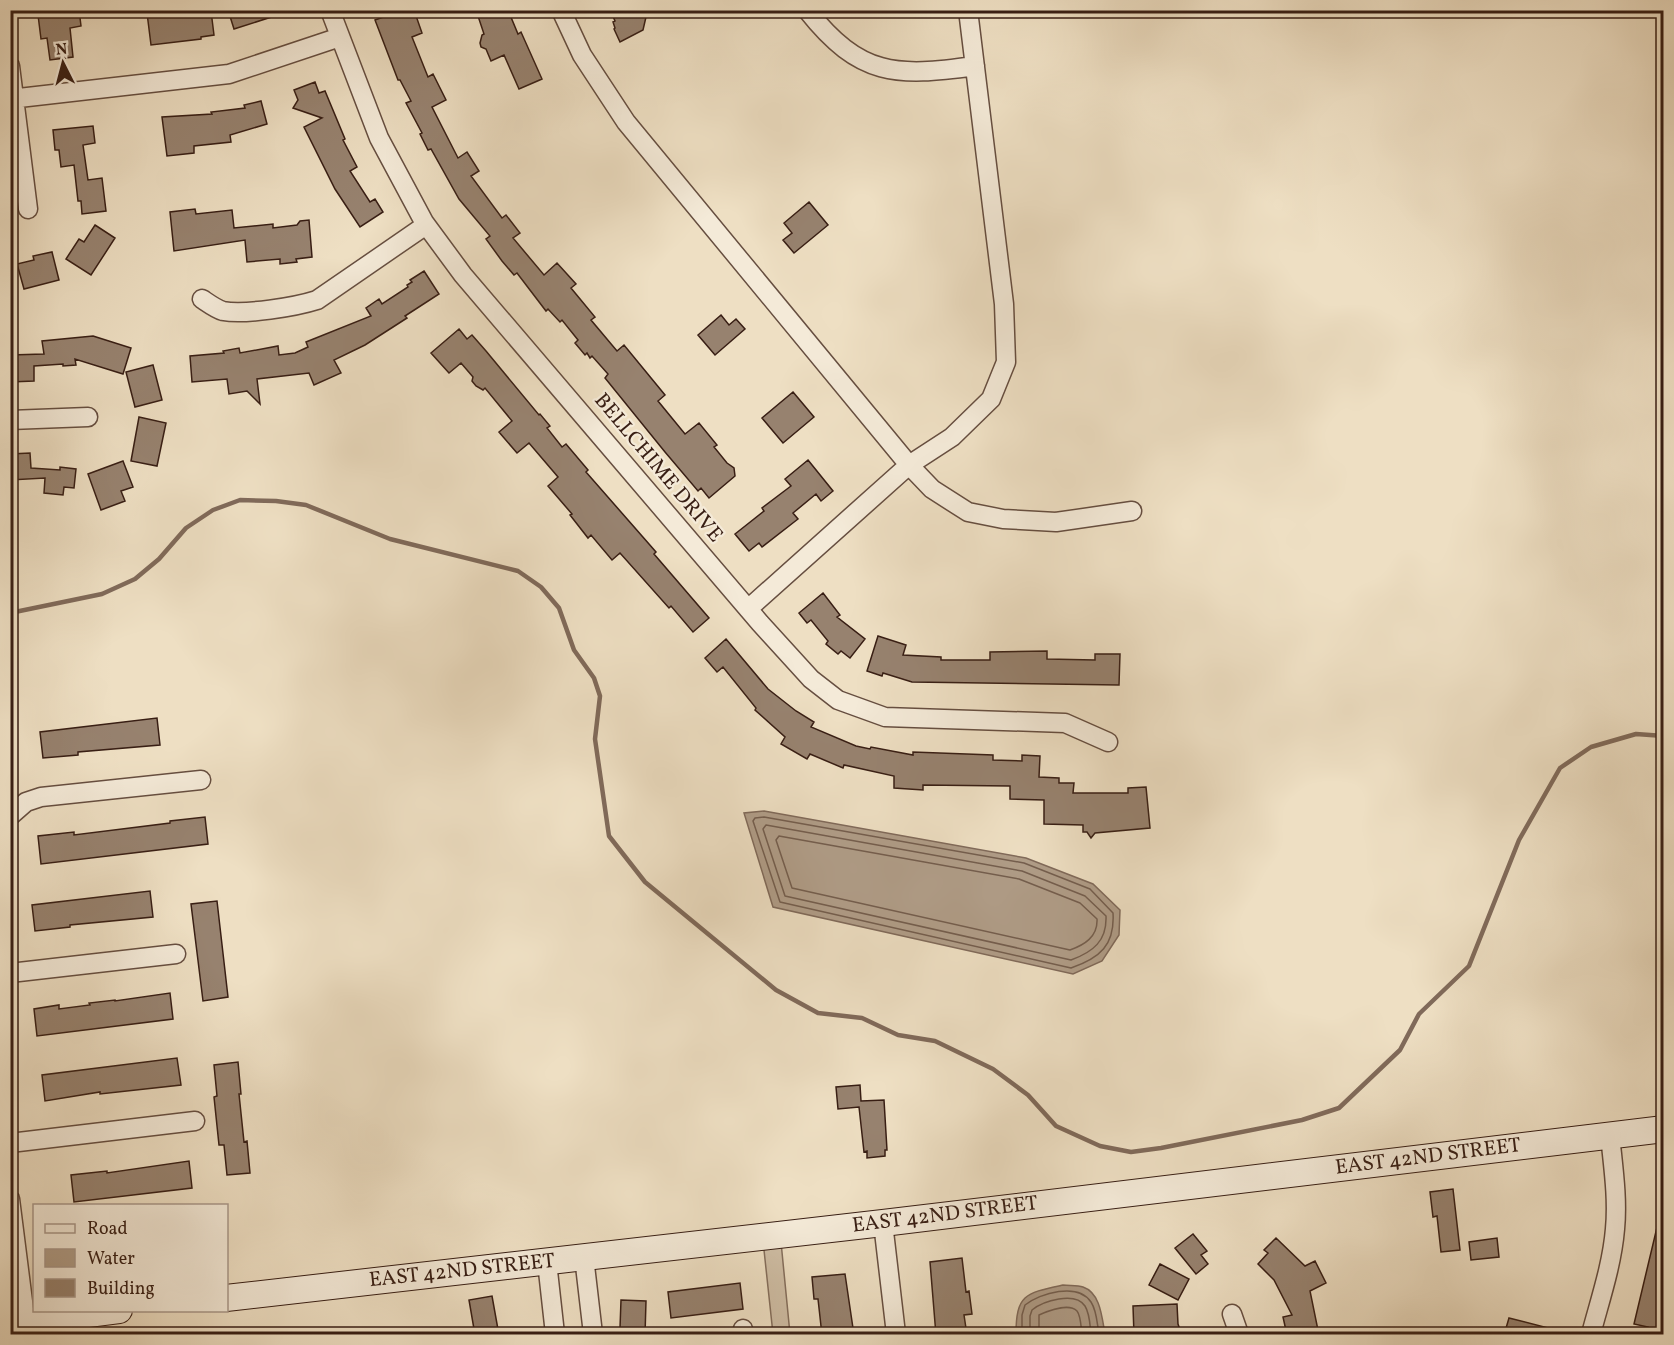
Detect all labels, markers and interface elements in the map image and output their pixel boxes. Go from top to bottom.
north arrow [33,33,93,93]
text: N [55,38,69,62]
street label: BELLCHIME DRIVE [587,387,729,549]
street label: EAST 42ND STREET [1334,1131,1522,1183]
street label: EAST 42ND STREET [851,1189,1039,1241]
legend [33,1204,228,1312]
text: Road [87,1217,128,1242]
text: Water [87,1247,135,1272]
street label: EAST 42ND STREET [368,1247,556,1295]
text: Building [87,1277,155,1302]

